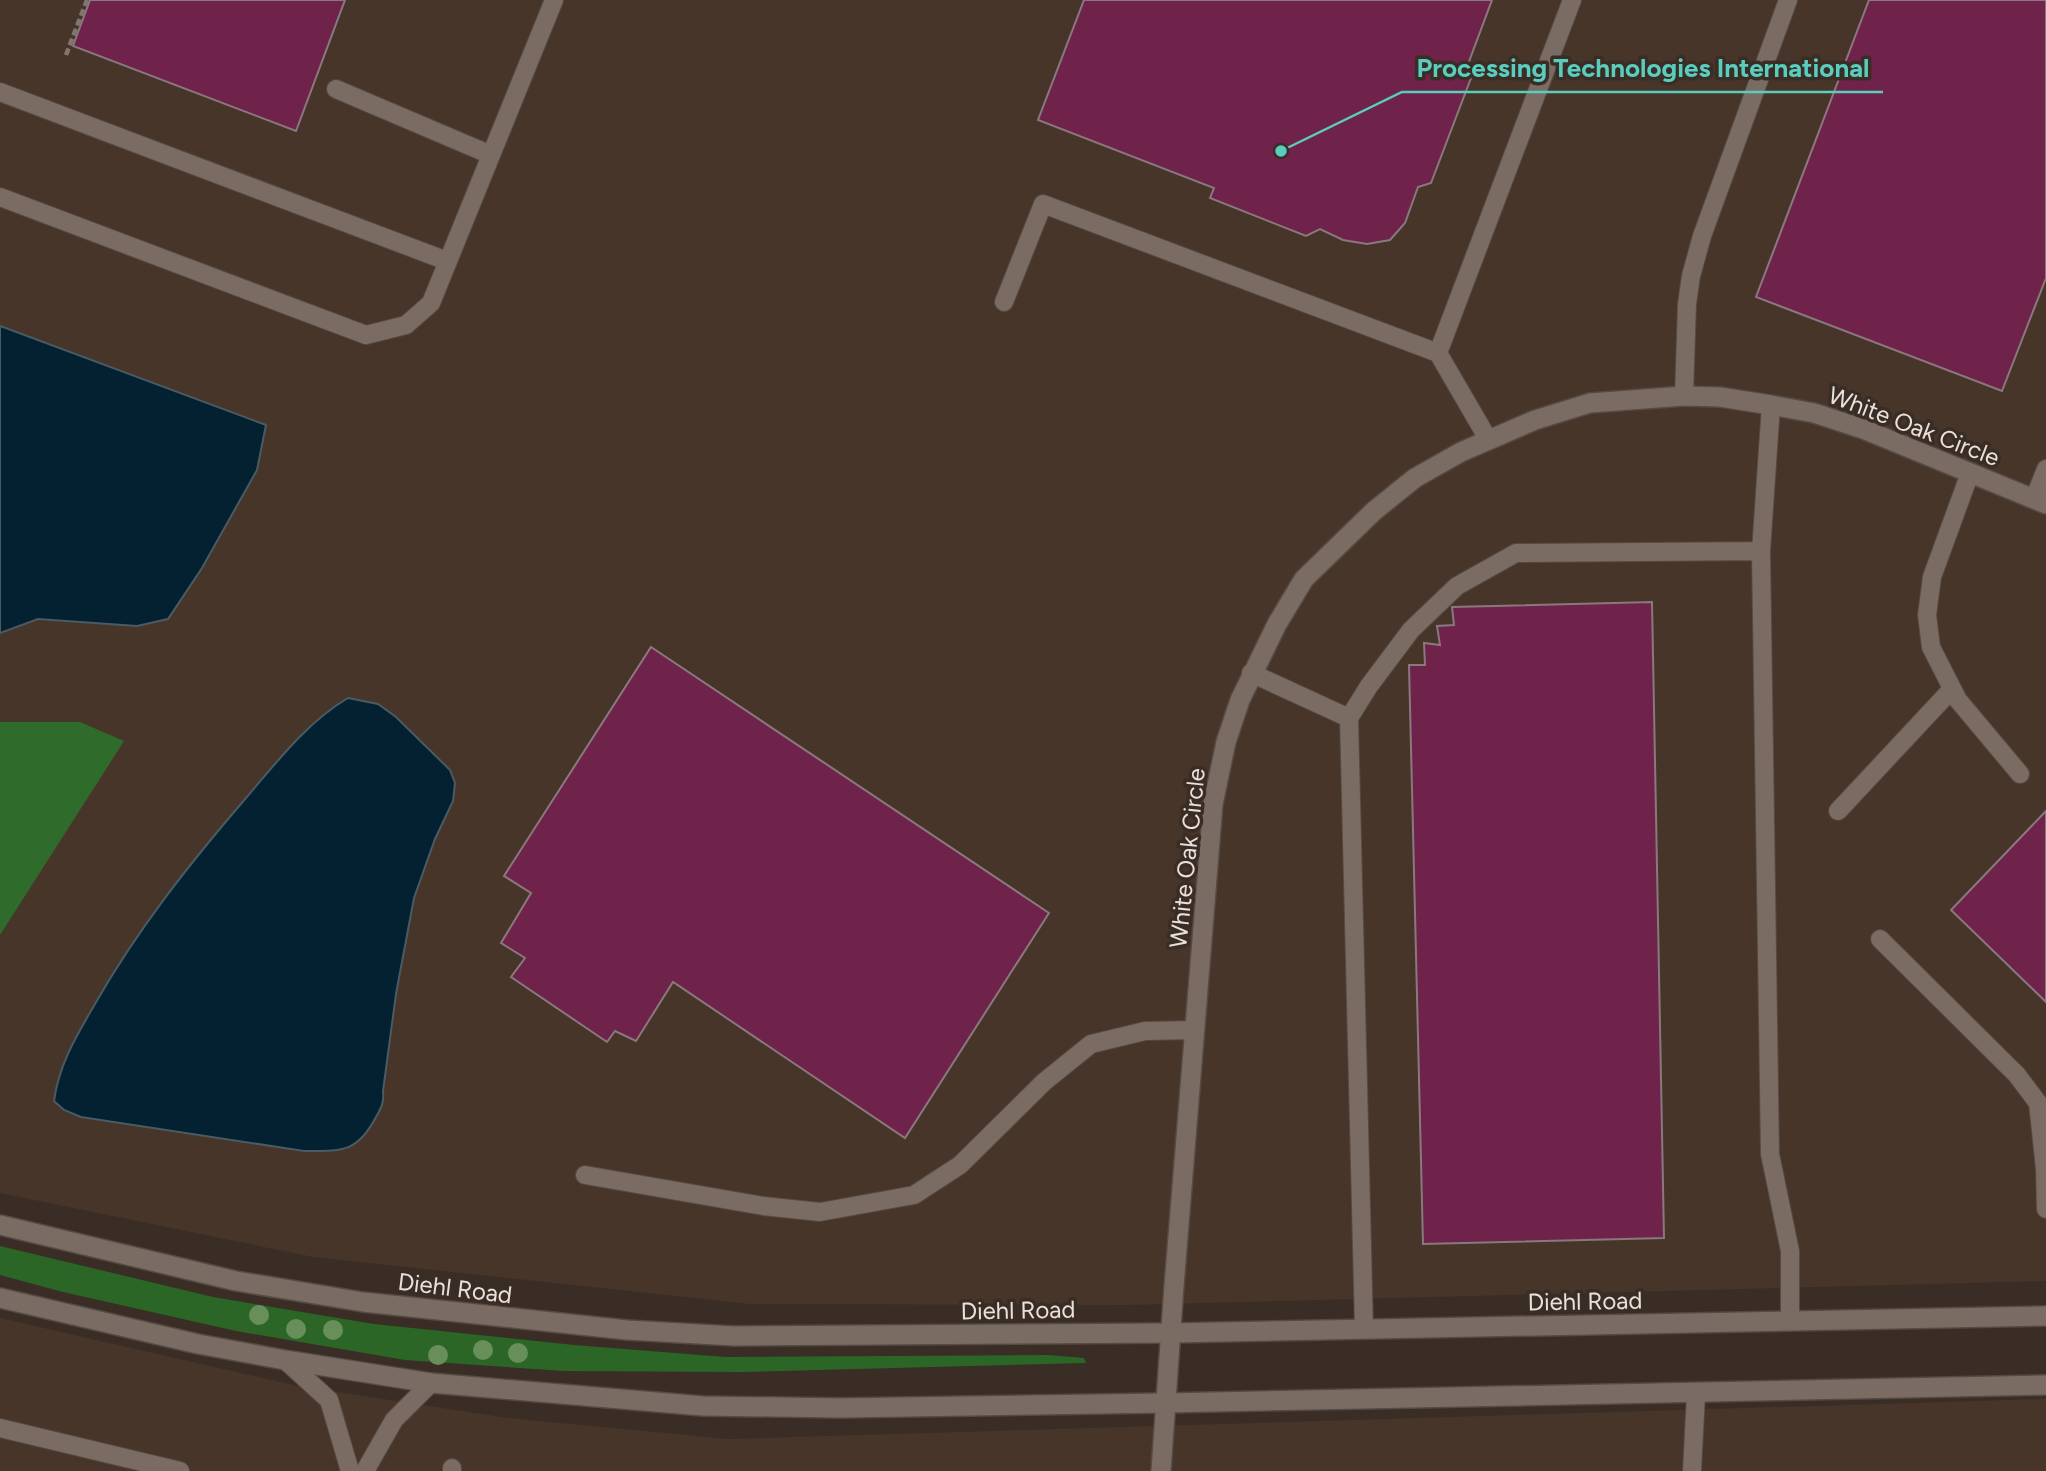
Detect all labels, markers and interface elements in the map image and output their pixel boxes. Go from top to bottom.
callout: Processing Technologies International [1402,45,1883,92]
text: Processing Technologies International [1417,52,1869,84]
street label: White Oak Circle [1824,380,2004,472]
street label: White Oak Circle [1163,767,1211,949]
street label: Diehl Road [396,1267,514,1309]
street label: Diehl Road [1527,1285,1643,1317]
street label: Diehl Road [960,1294,1076,1326]

